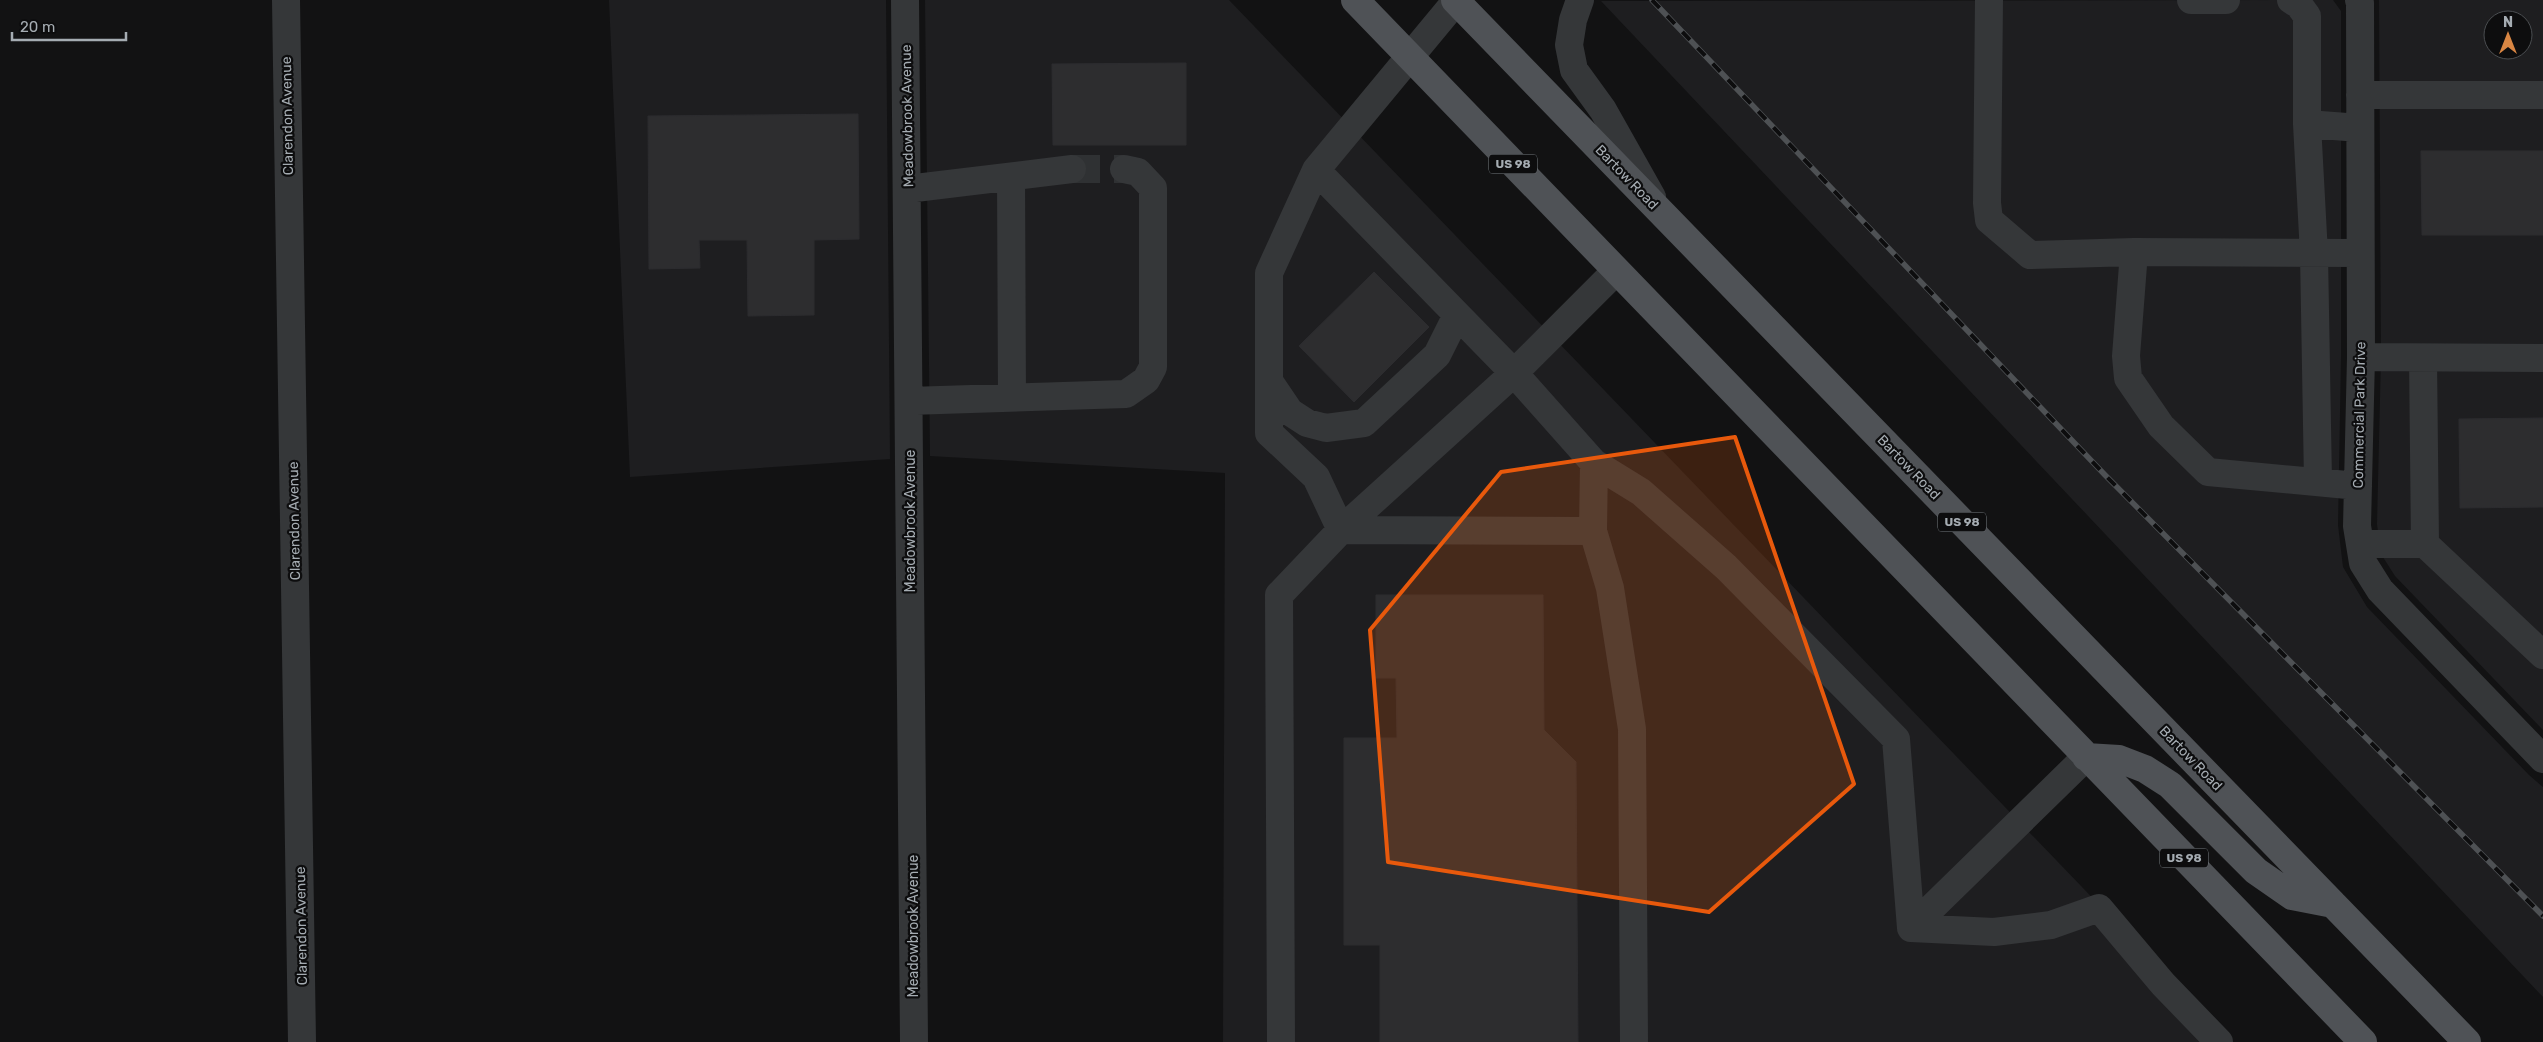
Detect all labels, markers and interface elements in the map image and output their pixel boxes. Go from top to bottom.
scale bar [12,10,126,42]
north arrow [2483,10,2533,60]
text: N [2503,14,2513,31]
text: 20 m [20,18,55,36]
street label: Meadowbrook Avenue [898,44,917,188]
street label: Clarendon Avenue [278,56,297,176]
street label: Bartow Road [1592,142,1662,213]
road number: US 98 [1489,154,1537,173]
street label: Commercial Park Drive [2350,341,2369,489]
street label: Bartow Road [1874,432,1944,503]
street label: Meadowbrook Avenue [902,449,919,592]
street label: Clarendon Avenue [285,461,304,581]
road number: US 98 [1938,512,1986,532]
street label: Bartow Road [2156,723,2226,794]
road number: US 98 [2160,848,2208,868]
street label: Meadowbrook Avenue [905,854,922,997]
street label: Clarendon Avenue [292,866,311,986]

